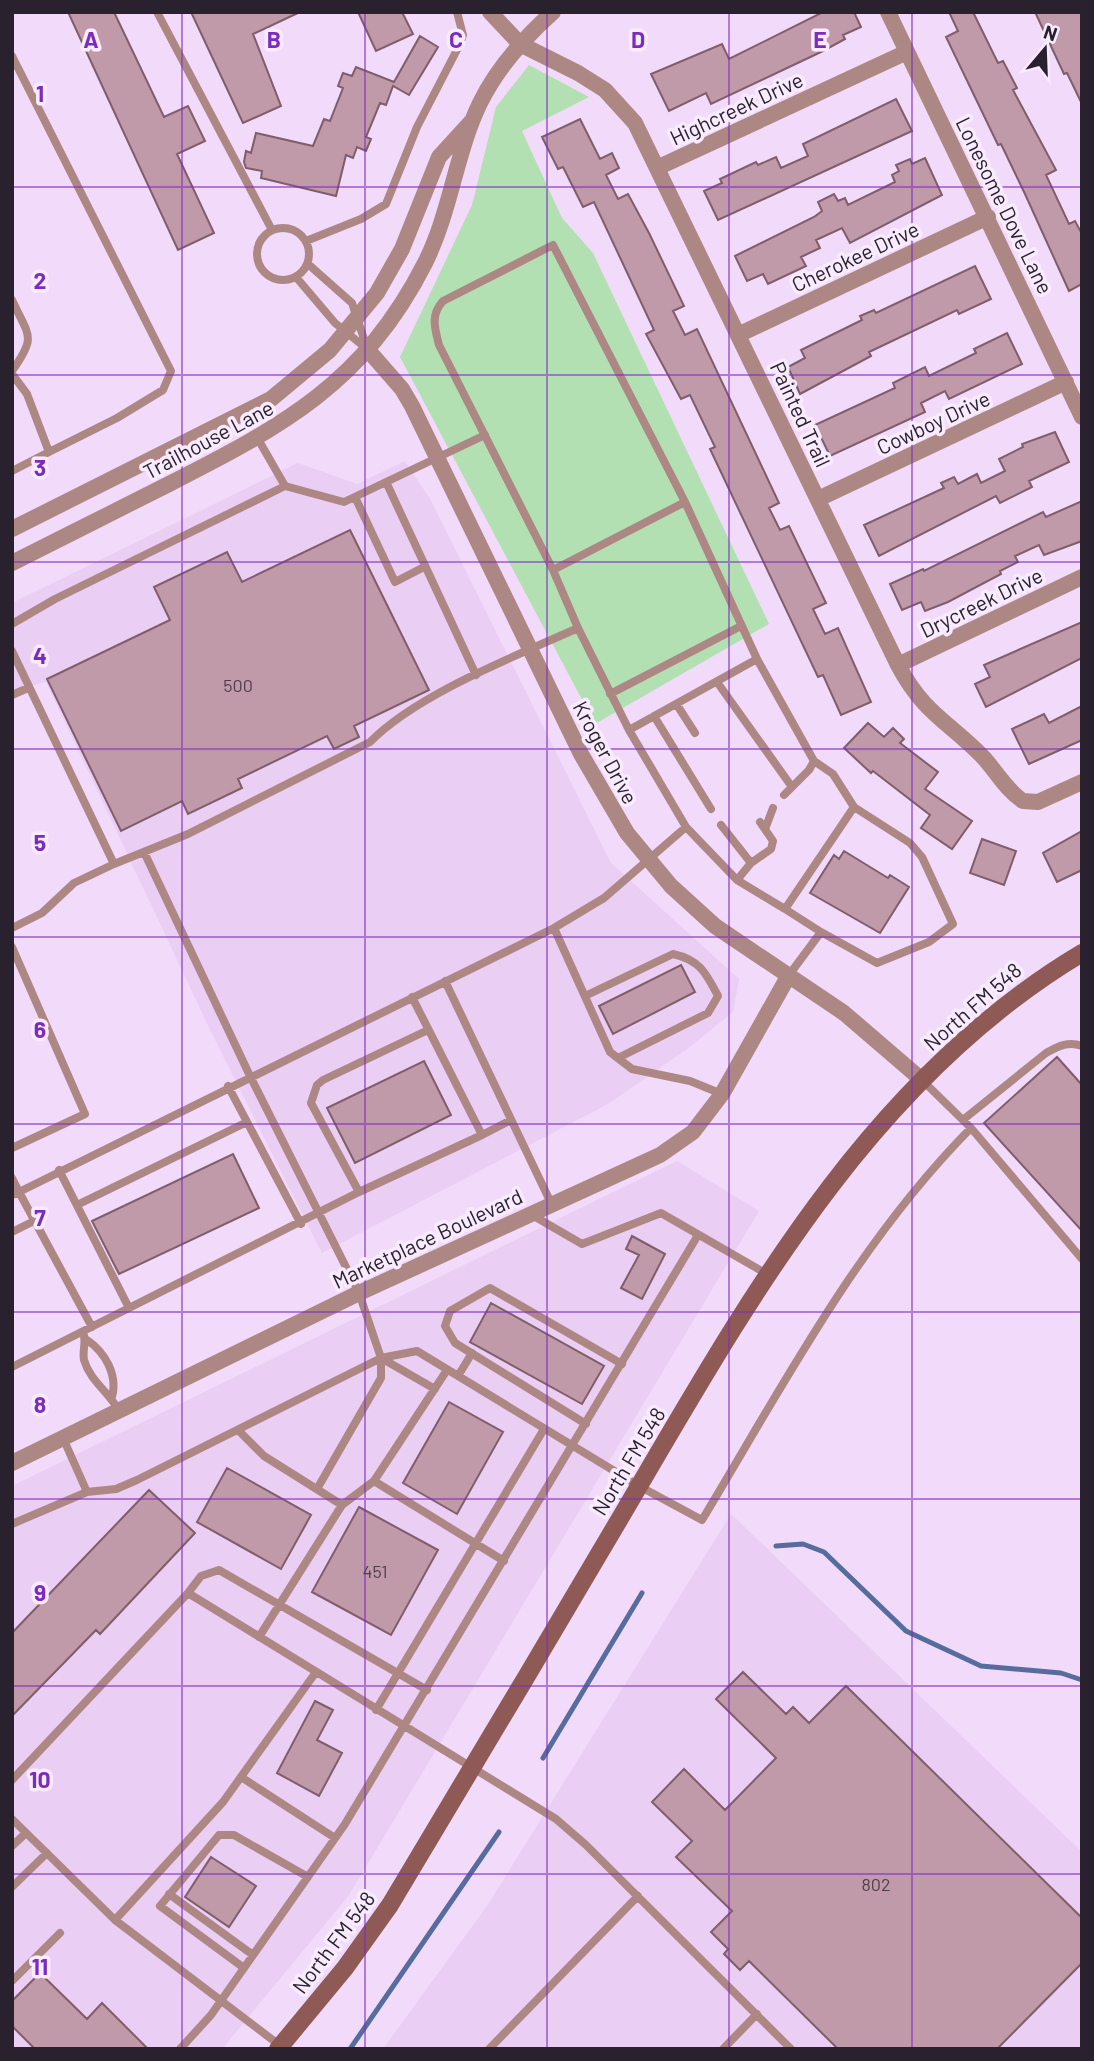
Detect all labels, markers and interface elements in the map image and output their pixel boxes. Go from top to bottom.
north arrow [1010,14,1080,84]
text: N [1041,20,1060,45]
text: A [83,25,99,53]
text: B [267,25,281,53]
text: C [449,25,463,53]
text: D [631,25,645,53]
text: E [813,25,827,53]
street label: Highcreek Drive [666,66,806,150]
text: 1 [36,79,44,107]
street label: Lonesome Dove Lane [951,112,1059,298]
street label: Cherokee Drive [787,216,923,296]
text: 2 [34,266,46,294]
street label: Painted Trail [766,357,836,471]
street label: Cowboy Drive [872,385,994,459]
street label: Trailhouse Lane [139,394,277,484]
text: 3 [34,453,46,481]
street label: Drycreek Drive [916,562,1046,642]
text: 4 [33,641,47,669]
house number: 500 [223,674,253,696]
street label: Kroger Drive [568,696,644,808]
text: 5 [34,828,46,856]
street label: North FM 548 [918,957,1026,1055]
text: 6 [34,1015,46,1043]
street label: Marketplace Boulevard [328,1183,526,1293]
text: 7 [34,1203,46,1231]
text: 8 [34,1390,46,1418]
street label: North FM 548 [586,1403,670,1519]
house number: 451 [363,1560,387,1582]
text: 9 [34,1578,46,1606]
text: 10 [29,1765,51,1793]
house number: 802 [861,1873,891,1895]
street label: North FM 548 [287,1886,379,1998]
text: 11 [32,1952,48,1980]

